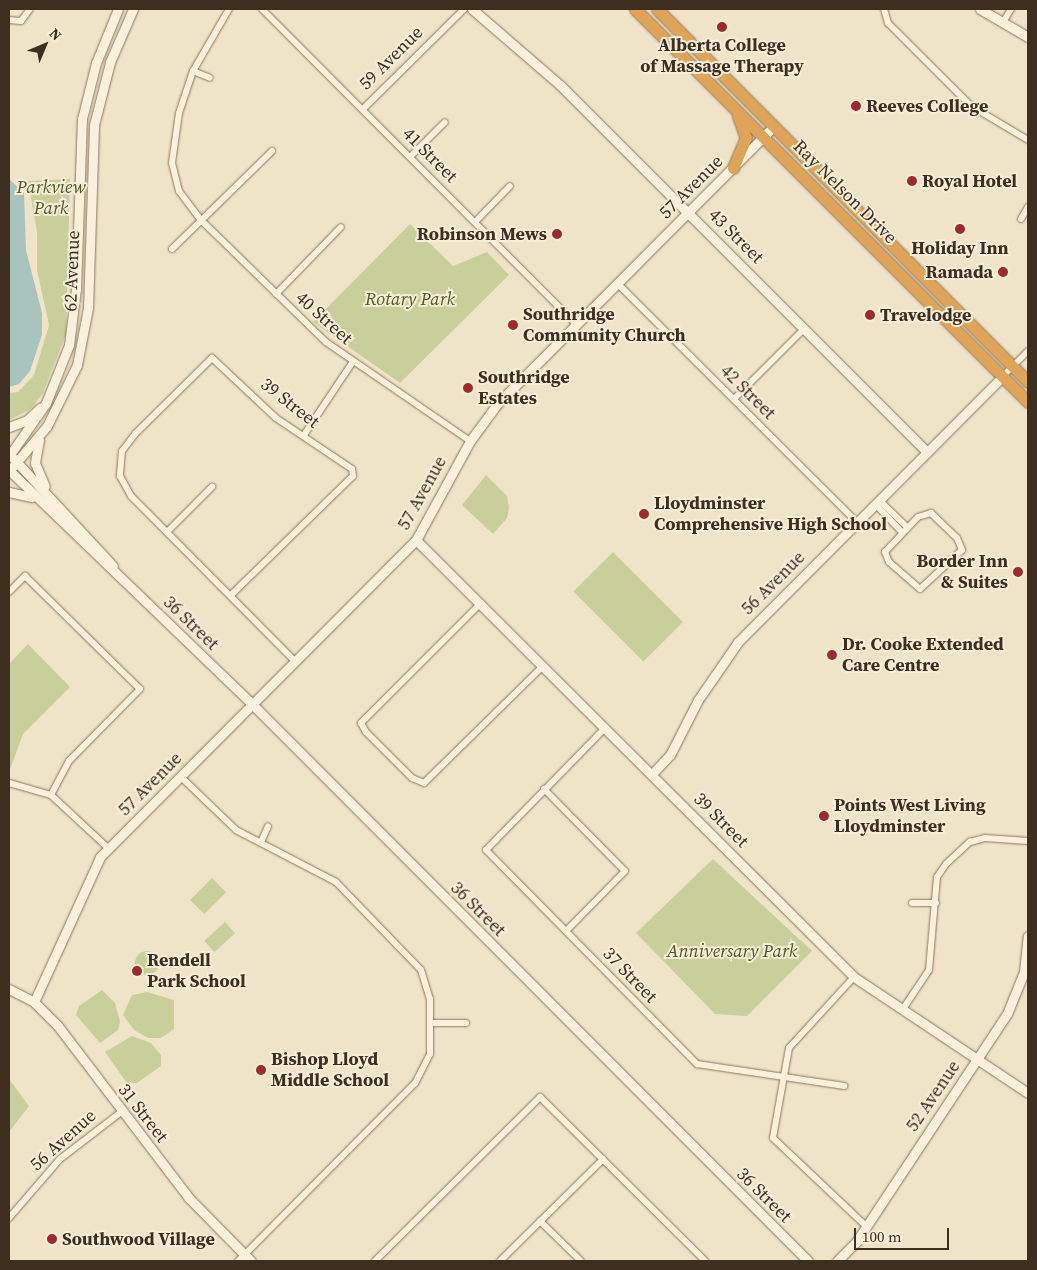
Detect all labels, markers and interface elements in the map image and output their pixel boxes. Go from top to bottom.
north arrow [20,20,70,70]
marker: Alberta College of Massage Therapy [716,21,728,33]
street label: 59 Avenue [355,22,427,94]
text: N [45,24,66,45]
place label: Alberta College of Massage Therapy [640,35,804,78]
place label: Reeves College [866,95,988,117]
marker: Reeves College [850,100,862,112]
street label: 41 Street [398,123,462,187]
street label: Ray Nelson Drive [789,136,901,248]
street label: 57 Avenue [655,151,727,223]
place label: Royal Hotel [922,170,1017,192]
marker: Royal Hotel [906,175,918,187]
park label: Parkview Park [16,177,86,220]
street label: 43 Street [704,204,768,268]
place label: Robinson Mews [417,223,547,245]
marker: Holiday Inn [954,223,966,235]
marker: Robinson Mews [551,228,563,240]
street label: 62 Avenue [60,230,84,312]
place label: Holiday Inn [911,237,1009,259]
place label: Ramada [925,261,993,283]
marker: Ramada [997,266,1009,278]
street label: 40 Street [291,287,357,349]
park label: Rotary Park [365,288,455,310]
place label: Southridge Community Church [523,304,686,346]
place label: Travelodge [880,304,971,326]
marker: Travelodge [864,309,876,321]
marker: Southridge Community Church [507,319,519,331]
street label: 42 Street [716,360,780,424]
place label: Southridge Estates [478,367,570,409]
street label: 39 Street [256,373,324,433]
marker: Southridge Estates [462,382,474,394]
street label: 57 Avenue [393,452,451,534]
place label: Lloydminster Comprehensive High School [654,493,887,536]
marker: Lloydminster Comprehensive High School [638,508,650,520]
street label: 56 Avenue [737,547,809,619]
place label: Border Inn & Suites [916,551,1008,594]
marker: Border Inn & Suites [1012,566,1024,578]
street label: 36 Street [159,591,223,655]
place label: Dr. Cooke Extended Care Centre [842,634,1004,676]
marker: Dr. Cooke Extended Care Centre [826,649,838,661]
street label: 57 Avenue [114,748,186,820]
street label: 39 Street [689,788,753,852]
place label: Points West Living Lloydminster [834,795,986,838]
marker: Points West Living Lloydminster [818,810,830,822]
street label: 36 Street [446,877,510,941]
park label: Anniversary Park [667,940,797,962]
street label: 37 Street [598,943,662,1007]
place label: Rendell Park School [147,950,246,992]
marker: Rendell Park School [131,965,143,977]
place label: Bishop Lloyd Middle School [271,1049,389,1092]
street label: 52 Avenue [901,1056,965,1136]
marker: Bishop Lloyd Middle School [255,1064,267,1076]
street label: 31 Street [113,1079,173,1147]
street label: 56 Avenue [26,1105,100,1175]
street label: 36 Street [732,1163,796,1227]
scale bar [857,1218,952,1250]
text: 100 m [862,1226,902,1247]
place label: Southwood Village [62,1228,215,1250]
marker: Southwood Village [46,1233,58,1245]

